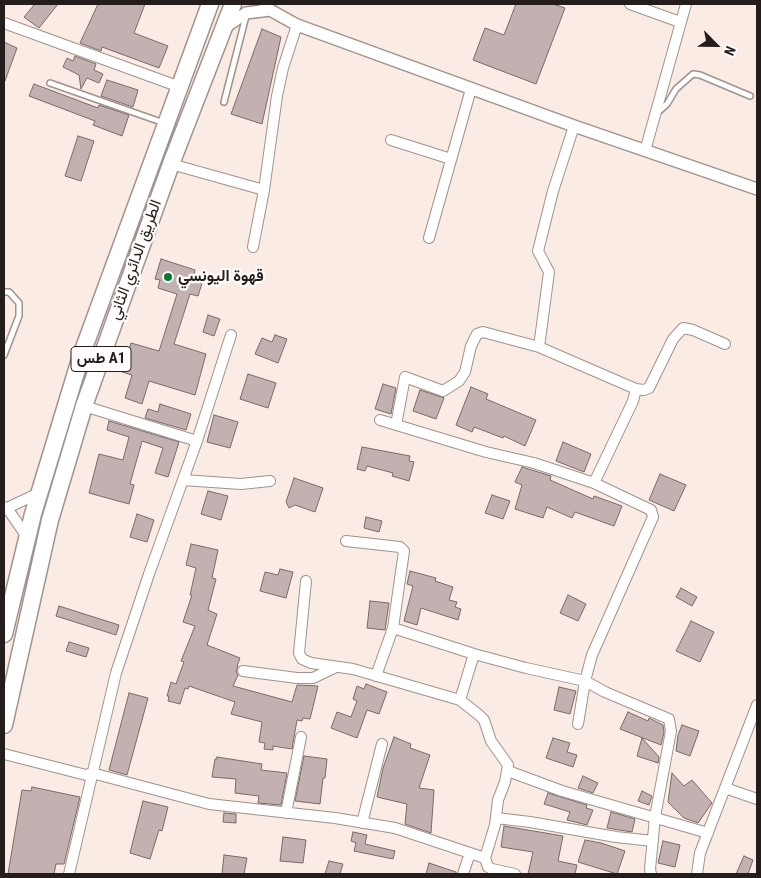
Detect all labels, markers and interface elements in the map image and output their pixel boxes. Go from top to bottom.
north arrow [691,20,741,70]
text: N [721,44,739,58]
street label: الطريق الدائري الثاني [105,197,167,323]
place label: قهوة اليونسي [178,267,264,287]
marker: قهوة اليونسي [162,271,174,283]
road number: طس A1 [71,346,131,372]

